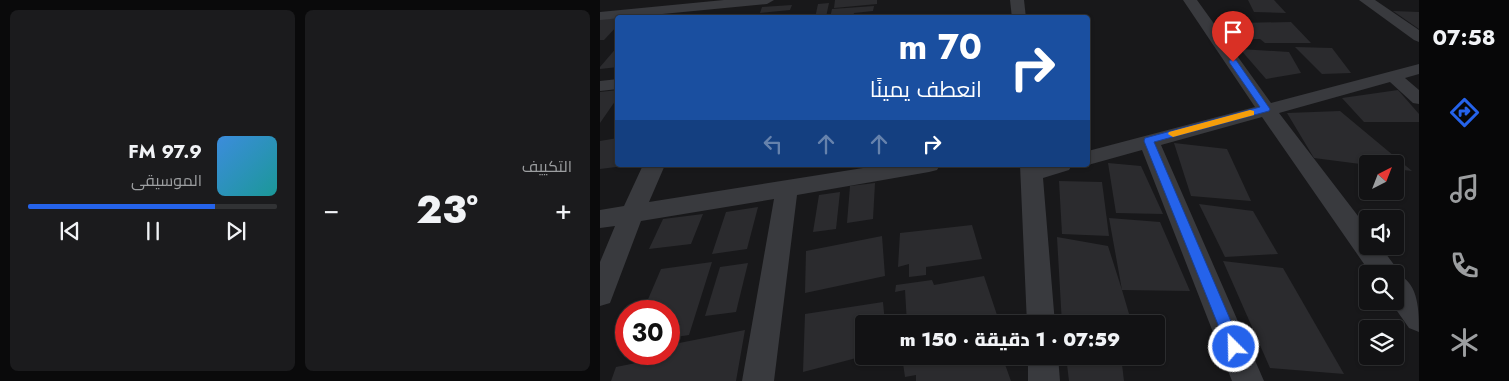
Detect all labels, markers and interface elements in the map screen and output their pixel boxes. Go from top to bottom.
pin [1212,11,1254,62]
icon: arrive [1219,18,1247,46]
text: 07:58 [1433,21,1495,53]
text: 70 m [899,22,982,72]
icon: right [1000,35,1065,100]
text: انعطف يمينًا [870,73,982,105]
icon: directions [1447,95,1482,130]
icon: left [759,130,787,158]
icon: ahead [812,130,840,158]
icon: ahead [865,130,893,158]
icon: right [918,130,946,158]
text: 97.9 FM [128,138,202,165]
text: التكييف [522,155,572,178]
north arrow [1359,155,1404,200]
map controls [1359,155,1404,365]
text: الموسيقى [131,169,202,192]
icon: music [1447,171,1482,206]
text: 23° [416,182,478,237]
text: − [323,189,340,230]
text: + [555,189,572,230]
button: sound [1359,210,1404,255]
icon: previous [56,217,84,245]
icon: pause [139,217,167,245]
icon: next [222,217,250,245]
icon: phone [1447,248,1482,283]
button: search [1359,265,1404,310]
speed limit sign: 30 [615,300,680,365]
position arrow [1207,320,1259,372]
button: layers [1359,320,1404,365]
icon: climate [1447,325,1482,360]
text: 07:59 · 1 دقيقة · 150 m [900,326,1120,353]

